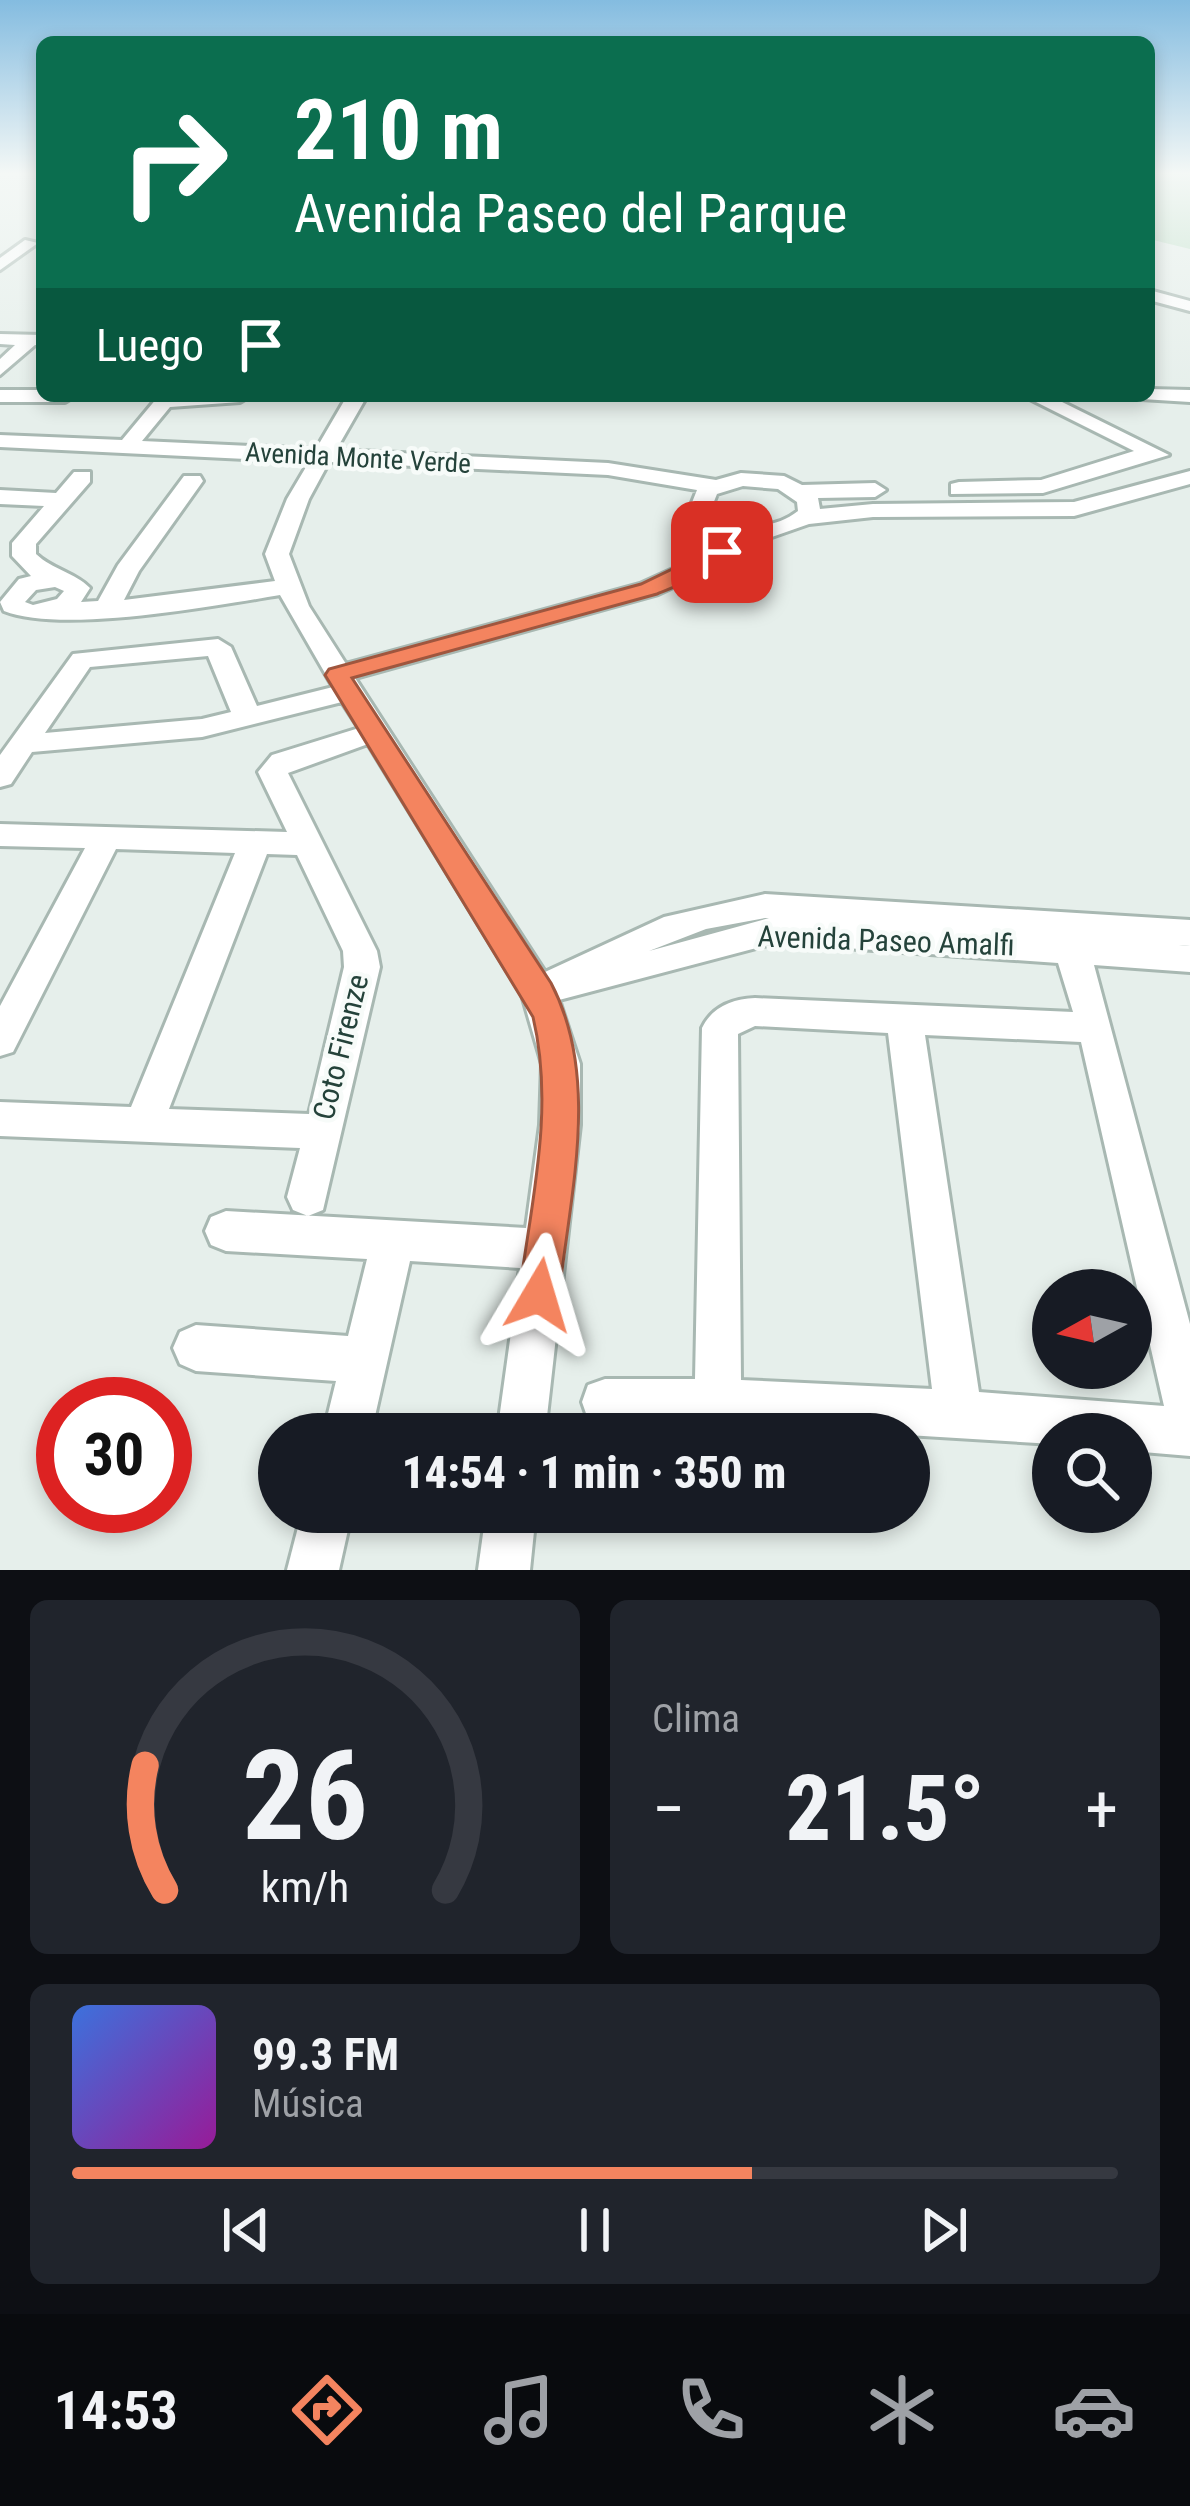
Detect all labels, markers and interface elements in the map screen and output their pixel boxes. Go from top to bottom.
text: 210 m [294,81,503,180]
icon: right [96,84,252,240]
text: Avenida Paseo del Parque [294,182,847,245]
icon: arrive [228,312,294,378]
text: Luego [96,319,204,372]
street label: Avenida Monte Verde [244,436,472,480]
pin [671,501,773,603]
icon: arrive [689,519,755,585]
street label: Avenida Paseo Amalfi [757,919,1015,962]
street label: Coto Firenze [306,971,375,1123]
position arrow [476,1232,602,1358]
north arrow [1032,1269,1152,1389]
map controls [1032,1269,1152,1533]
speed limit sign: 30 [36,1377,192,1533]
button: search [1032,1413,1152,1533]
text: 14:54 · 1 min · 350 m [402,1446,786,1499]
text: Clima [652,1696,740,1742]
text: 26 [242,1723,368,1869]
text: 21.5° [785,1757,985,1862]
text: − [652,1771,685,1848]
text: + [1085,1771,1118,1848]
text: km/h [261,1862,349,1912]
text: 99.3 FM [252,2028,399,2081]
text: Música [252,2081,364,2127]
icon: previous [213,2197,279,2263]
icon: pause [562,2197,628,2263]
icon: next [911,2197,977,2263]
icon: directions [285,2368,369,2452]
icon: music [477,2368,561,2452]
icon: phone [669,2368,753,2452]
icon: climate [860,2368,944,2452]
icon: car [1052,2368,1136,2452]
text: 14:53 [54,2379,178,2442]

